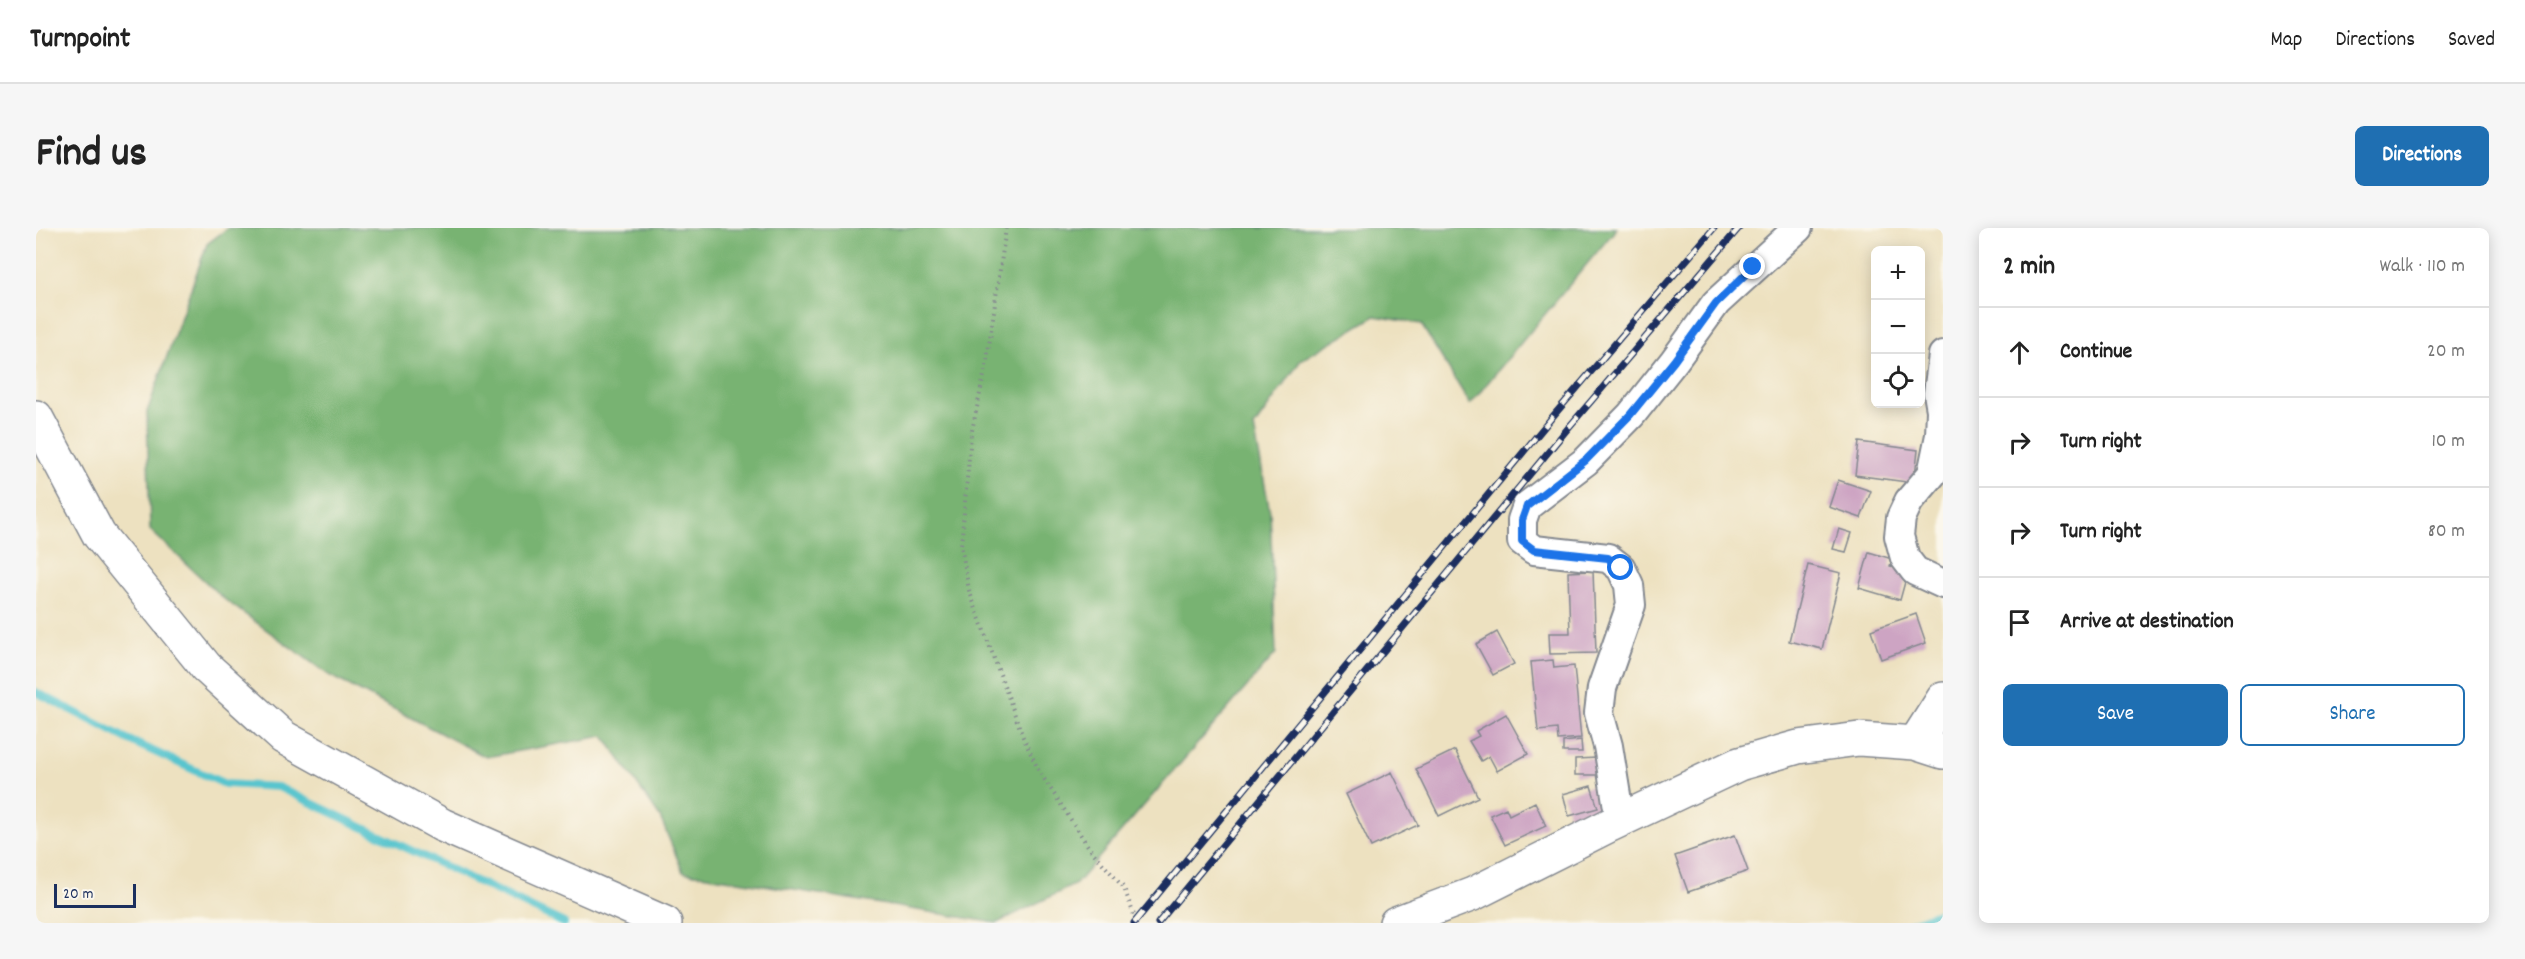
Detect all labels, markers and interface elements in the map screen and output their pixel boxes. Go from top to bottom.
text: Turnpoint [30,21,130,61]
text: Map [2271,26,2302,56]
text: Directions [2335,26,2415,56]
text: Saved [2448,26,2495,56]
text: Find us [36,126,147,186]
button: Directions [2355,126,2489,186]
map controls [1871,246,1925,408]
button: + [1871,246,1925,300]
text: 2 min [2003,249,2055,286]
route end [1739,253,1765,279]
text: Walk · 110 m [2379,253,2465,281]
button: − [1871,300,1925,354]
icon: ahead [2003,336,2036,369]
text: Continue [2060,337,2132,368]
text: 20 m [2427,338,2465,366]
button: locate [1871,354,1925,408]
icon: right [2003,426,2036,459]
text: Turn right [2060,427,2142,458]
text: 10 m [2431,428,2465,456]
icon: right [2003,516,2036,549]
text: Turn right [2060,517,2142,548]
text: 80 m [2428,518,2465,546]
route start [1607,554,1633,580]
icon: arrive [2003,606,2036,639]
text: Arrive at destination [2060,607,2234,638]
button: Save [2003,684,2228,746]
button: Share [2240,684,2465,746]
scale bar [54,881,136,908]
text: 20 m [63,883,93,906]

